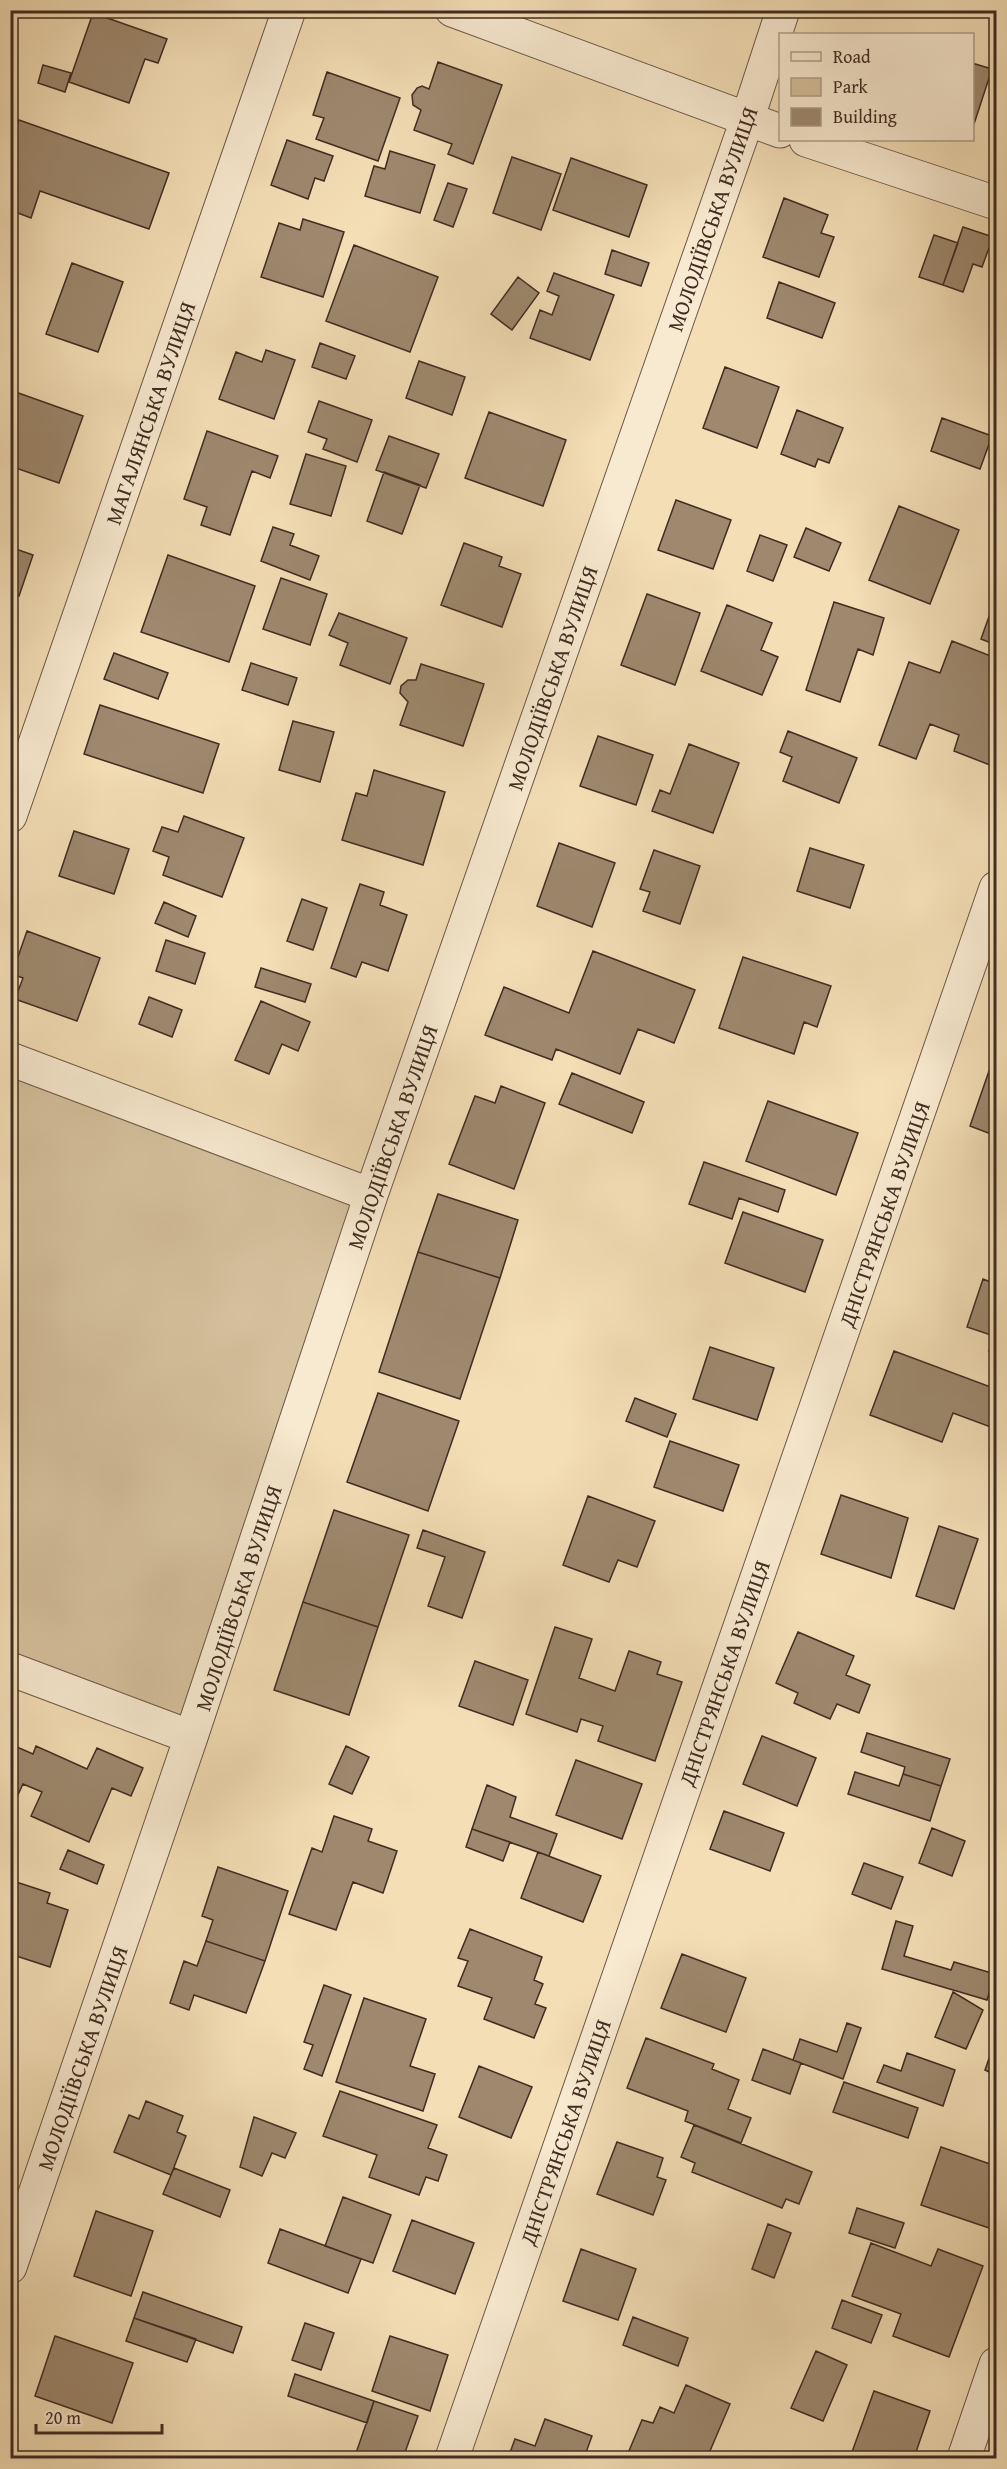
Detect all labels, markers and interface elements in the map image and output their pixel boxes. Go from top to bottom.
legend [779,33,974,141]
text: Road [833,43,871,70]
text: Park [833,73,869,100]
street label: МОЛОДІЇВСЬКА ВУЛИЦЯ [659,102,766,336]
text: Building [833,103,897,130]
street label: МАГАЛЯНСЬКА ВУЛИЦЯ [97,297,203,529]
street label: МОЛОДІЇВСЬКА ВУЛИЦЯ [499,561,606,795]
street label: МОЛОДІЇВСЬКА ВУЛИЦЯ [339,1020,446,1254]
street label: ДНІСТРЯНСЬКА ВУЛИЦЯ [830,1097,938,1332]
street label: МОЛОДІЇВСЬКА ВУЛИЦЯ [186,1481,290,1715]
street label: ДНІСТРЯНСЬКА ВУЛИЦЯ [670,1556,778,1791]
street label: МОЛОДІЇВСЬКА ВУЛИЦЯ [29,1941,136,2175]
street label: ДНІСТРЯНСЬКА ВУЛИЦЯ [511,2015,619,2250]
scale bar [36,2397,162,2435]
text: 20 m [45,2404,81,2431]

